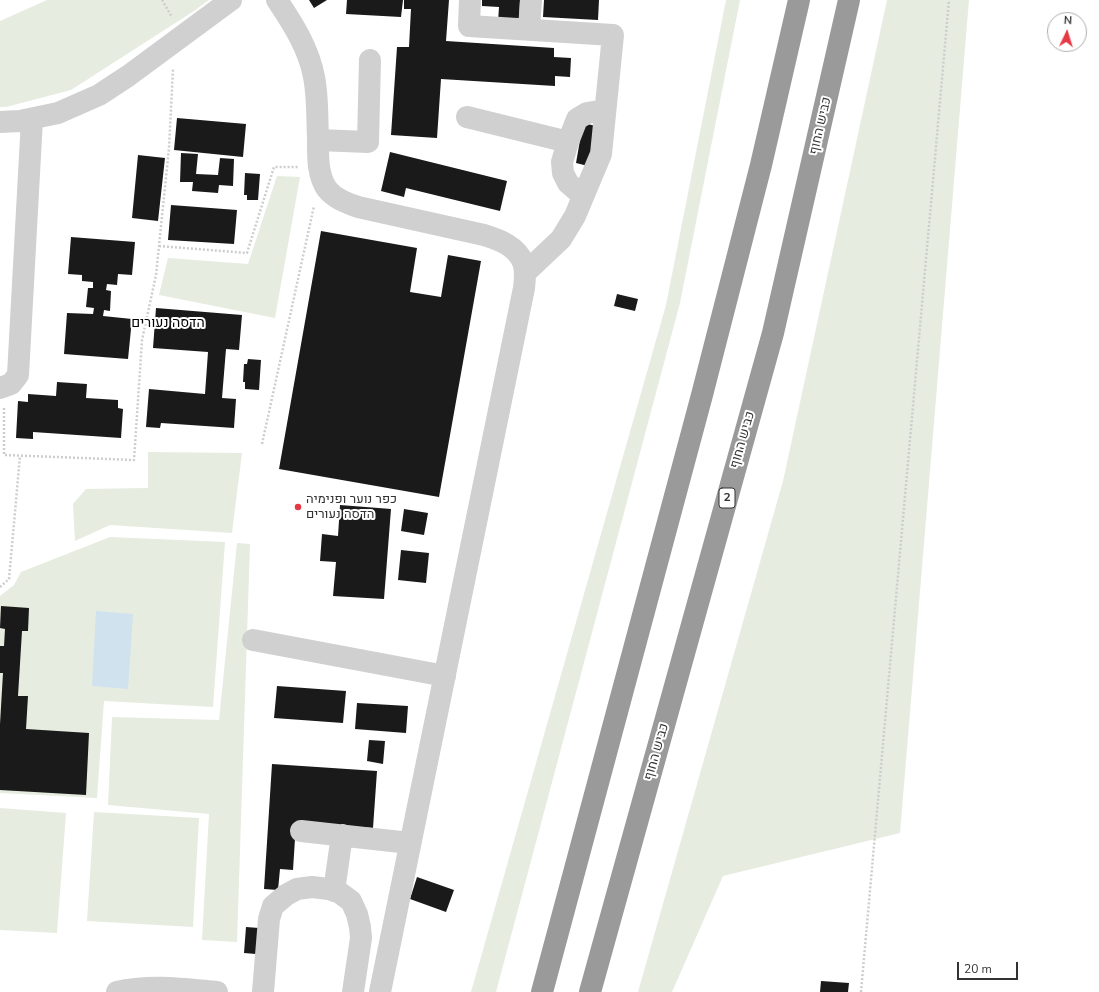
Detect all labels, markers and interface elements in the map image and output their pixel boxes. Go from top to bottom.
north arrow [1047,12,1087,52]
text: N [1063,13,1072,28]
street label: כביש החוף [807,96,835,156]
district label: הדסה נעורים [131,316,205,332]
street label: כביש החוף [727,410,759,470]
road number: 2 [719,488,735,508]
place label: כפר נוער ופנימיה הדסה נעורים [306,492,397,523]
marker: כפר נוער ופנימיה הדסה נעורים [293,502,303,512]
street label: כביש החוף [641,722,673,782]
scale bar [959,954,1020,980]
text: 20 m [964,961,992,977]

